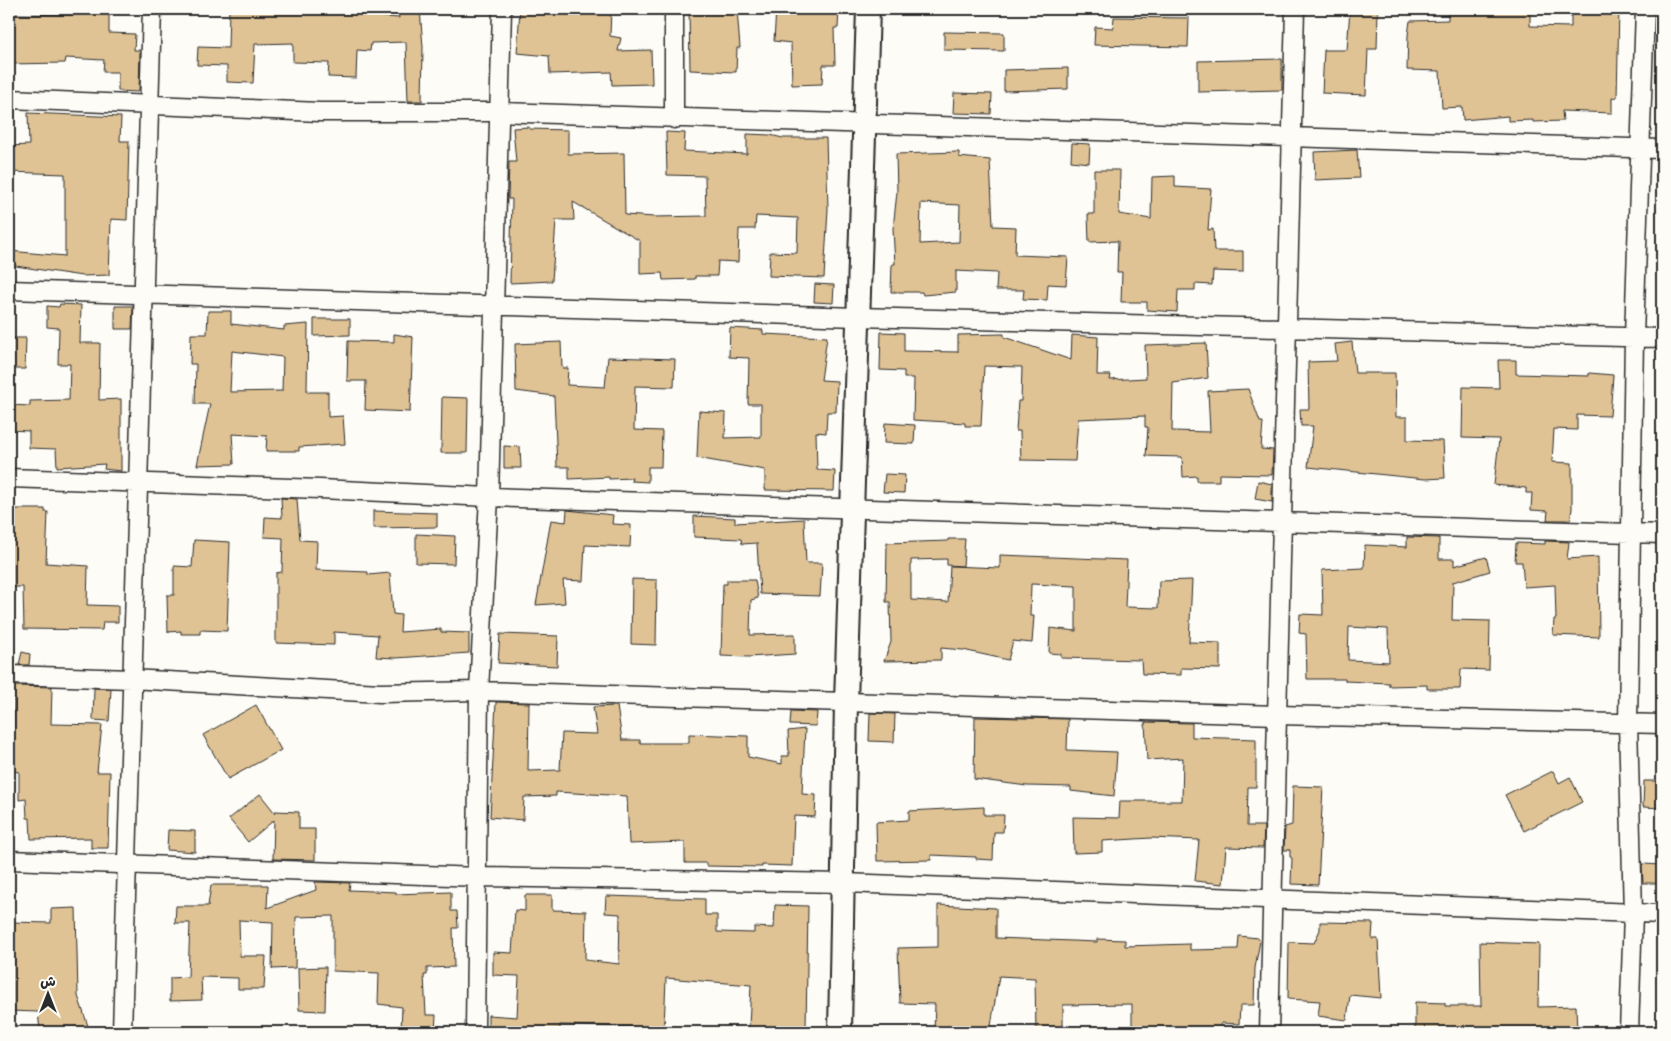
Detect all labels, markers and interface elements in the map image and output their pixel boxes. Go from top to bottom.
north arrow [22,968,72,1018]
text: ش [40,973,56,990]

